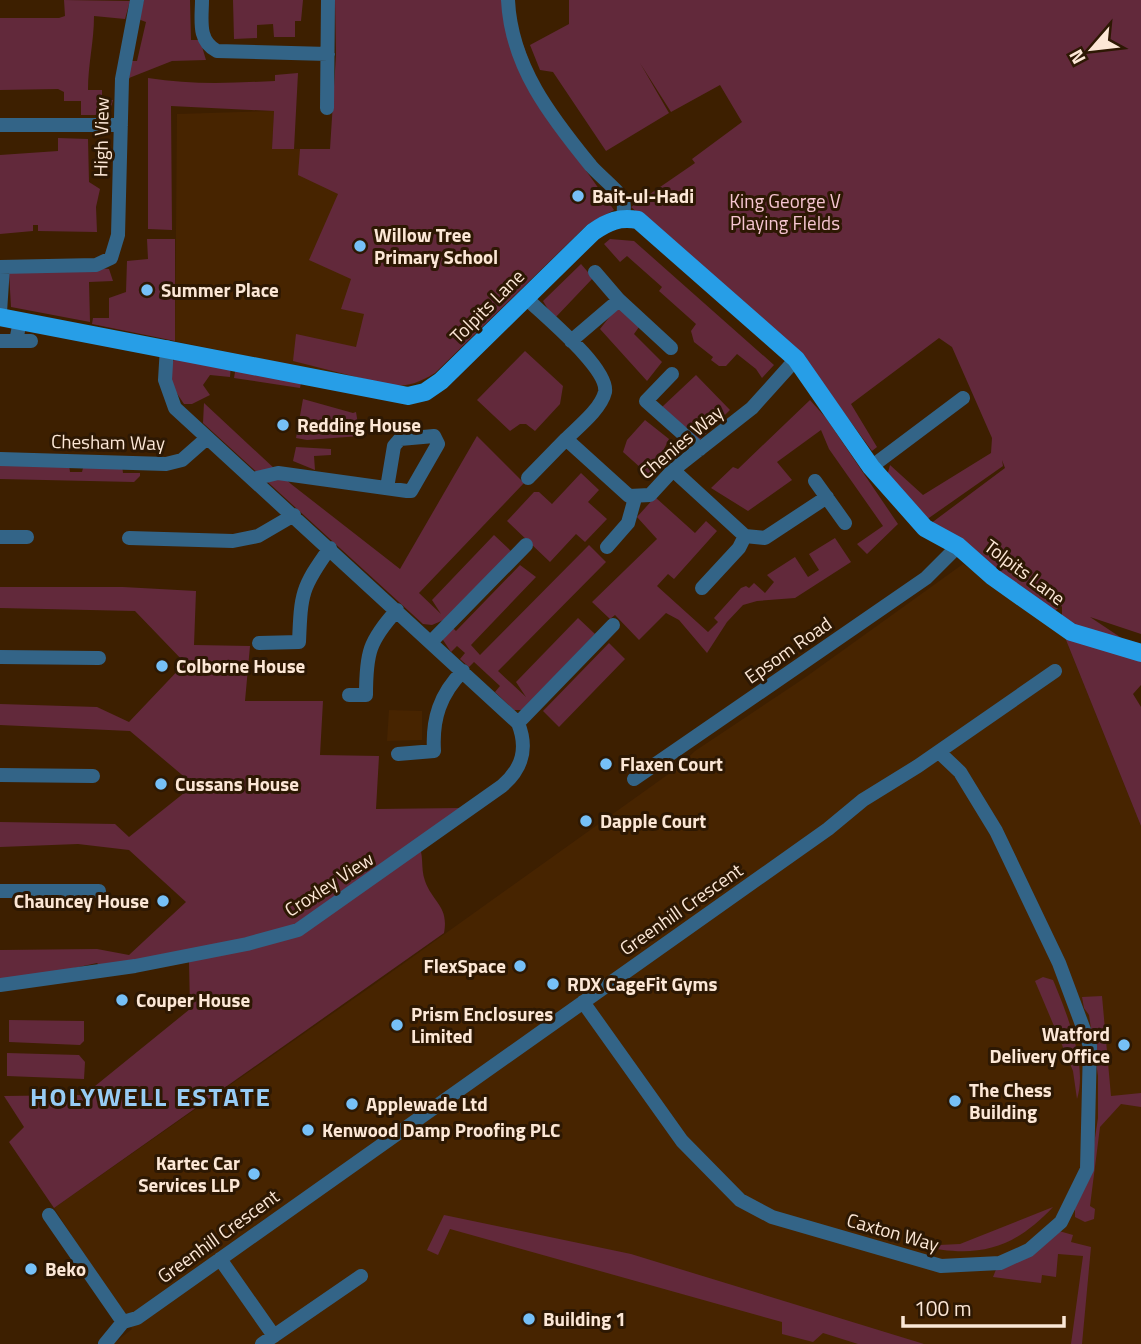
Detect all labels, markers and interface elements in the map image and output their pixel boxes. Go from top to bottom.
north arrow [1057,14,1127,84]
text: N [1061,45,1092,70]
street label: High View [85,97,116,177]
place label: Bait-ul-Hadi [592,181,694,210]
park label: King George V Playing FIelds [729,186,841,237]
marker: Bait-ul-Hadi [570,188,586,204]
place label: Willow Tree Primary School [374,220,498,271]
marker: Willow Tree Primary School [352,238,368,254]
street label: Tolpits Lane [443,262,530,349]
place label: Summer Place [161,275,279,304]
marker: Summer Place [139,282,155,298]
street label: Chenies Way [632,398,729,486]
place label: Redding House [297,410,421,439]
marker: Redding House [275,417,291,433]
street label: Chesham Way [51,426,165,457]
street label: Tolpits Lane [979,531,1072,612]
street label: Epsom Road [738,609,837,690]
place label: Colborne House [176,651,306,680]
marker: Colborne House [154,658,170,674]
place label: Flaxen Court [620,749,723,778]
marker: Flaxen Court [598,756,614,772]
place label: Cussans House [175,769,299,798]
marker: Cussans House [153,776,169,792]
place label: Dapple Court [600,806,706,835]
marker: Dapple Court [578,813,594,829]
street label: Croxley View [278,844,379,923]
street label: Greenhill Crescent [613,855,748,962]
place label: Chauncey House [14,886,149,915]
marker: Chauncey House [155,893,171,909]
place label: FlexSpace [424,951,506,980]
marker: FlexSpace [512,958,528,974]
place label: RDX CageFit Gyms [567,969,717,998]
marker: RDX CageFit Gyms [545,976,561,992]
place label: Couper House [136,985,250,1014]
marker: Couper House [114,992,130,1008]
place label: Prism Enclosures Limited [411,999,553,1050]
marker: Prism Enclosures Limited [389,1017,405,1033]
place label: Watford Delivery Office [989,1019,1110,1070]
marker: Watford Delivery Office [1116,1037,1132,1053]
place label: The Chess Building [969,1075,1052,1126]
district label: HOLYWELL ESTATE [30,1077,272,1116]
place label: Applewade Ltd [366,1089,488,1118]
marker: The Chess Building [947,1093,963,1109]
marker: Applewade Ltd [344,1096,360,1112]
place label: Kenwood Damp Proofing PLC [322,1115,560,1144]
marker: Kenwood Damp Proofing PLC [300,1122,316,1138]
place label: Kartec Car Services LLP [138,1148,240,1199]
marker: Kartec Car Services LLP [246,1166,262,1182]
street label: Greenhill Crescent [151,1181,285,1290]
street label: Caxton Way [844,1205,943,1259]
place label: Beko [45,1254,86,1283]
marker: Beko [23,1261,39,1277]
scale bar [903,1284,1064,1328]
text: 100 m [914,1292,971,1324]
place label: Building 1 [543,1304,626,1333]
marker: Building 1 [521,1311,537,1327]

